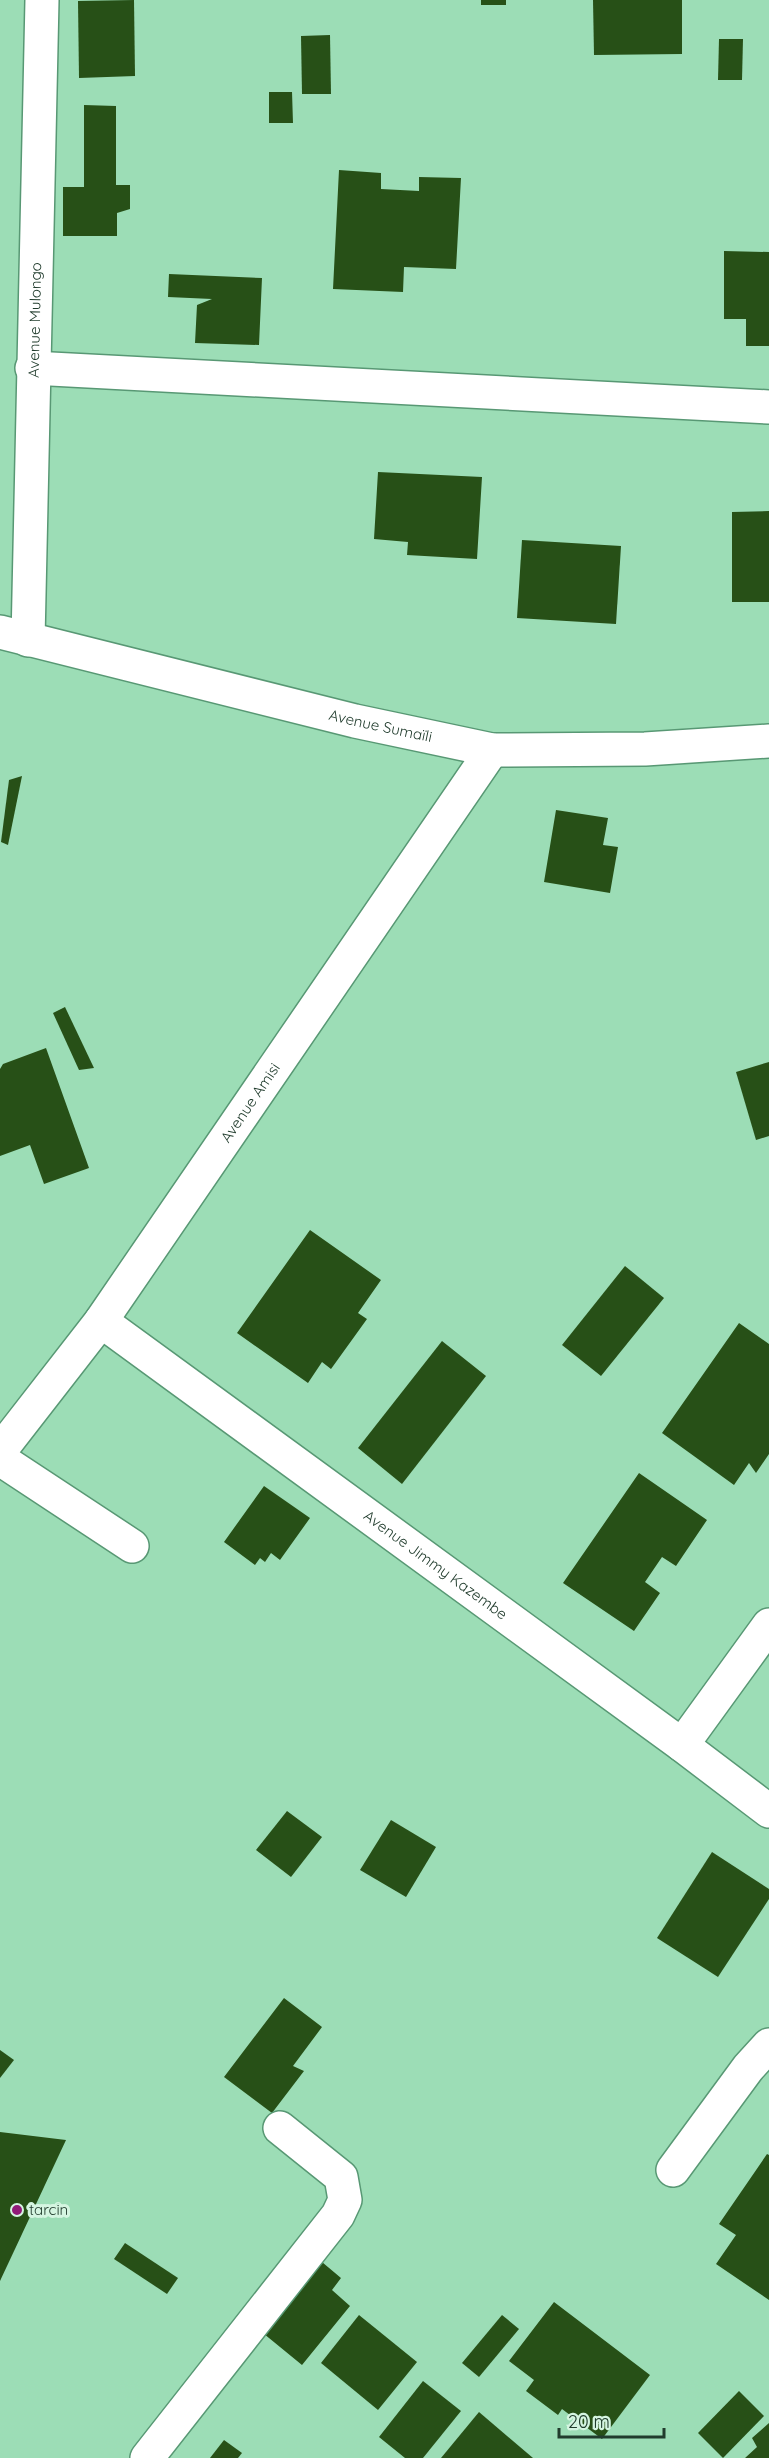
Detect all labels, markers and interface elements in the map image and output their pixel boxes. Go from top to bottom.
street label: Avenue Mulongo [24,262,45,378]
street label: Avenue Sumaïli [327,705,434,746]
street label: Avenue Amisi [216,1059,284,1146]
street label: Avenue Jimmy Kazembe [360,1506,511,1623]
place label: tarcin [29,2200,68,2219]
marker: tarcin [10,2203,24,2217]
scale bar [559,2401,664,2439]
text: 20 m [568,2410,610,2433]

